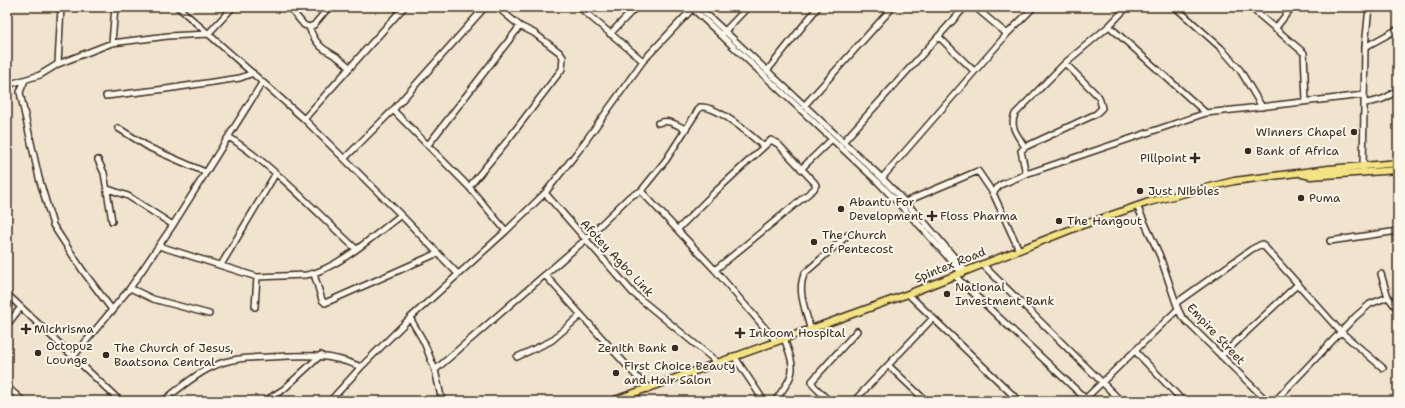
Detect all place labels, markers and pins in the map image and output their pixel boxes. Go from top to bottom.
place label: Winners Chapel [1256,124,1346,140]
marker: Winners Chapel [1349,127,1359,137]
place label: Bank of Africa [1256,143,1340,159]
marker: Bank of Africa [1243,146,1253,156]
place label: Pillpoint [1140,150,1187,166]
marker: Pillpoint [1190,153,1200,163]
place label: Just Nibbles [1148,183,1220,199]
marker: Just Nibbles [1135,186,1145,196]
place label: Puma [1309,190,1341,206]
marker: Puma [1296,193,1306,203]
place label: Abantu For Development [849,194,923,224]
marker: Abantu For Development [836,204,846,214]
place label: Floss Pharma [940,208,1018,224]
marker: Floss Pharma [927,211,937,221]
place label: The Hangout [1067,213,1142,229]
marker: The Hangout [1054,216,1064,226]
place label: The Church of Pentecost [822,227,894,257]
marker: The Church of Pentecost [809,237,819,247]
place label: National Investment Bank [955,279,1054,309]
marker: National Investment Bank [942,289,952,299]
place label: Michrisma [34,321,94,337]
marker: Michrisma [21,324,31,334]
place label: Inkoom Hospital [749,325,846,341]
marker: Inkoom Hospital [734,327,746,339]
place label: Octopuz Lounge [46,338,93,368]
place label: The Church of Jesus, Baatsona Central [114,340,233,370]
place label: Zenith Bank [598,340,667,356]
marker: Zenith Bank [670,343,680,353]
marker: Octopuz Lounge [33,348,43,358]
marker: The Church of Jesus, Baatsona Central [101,350,111,360]
place label: First Choice Beauty and Hair Salon [624,358,735,388]
marker: First Choice Beauty and Hair Salon [611,368,621,378]

